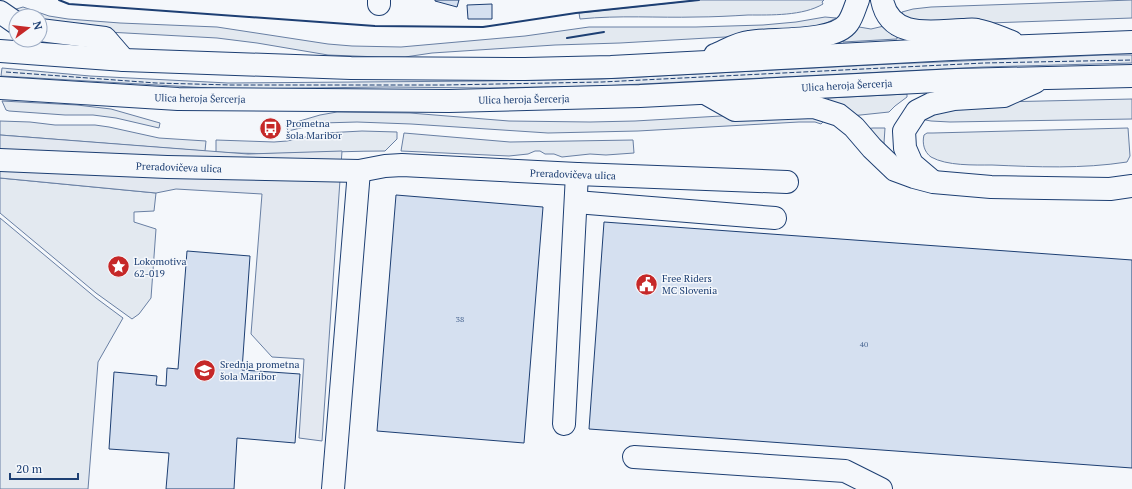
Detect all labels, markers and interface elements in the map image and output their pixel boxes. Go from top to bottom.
north arrow [8,8,48,48]
text: N [30,20,46,32]
street label: Ulica heroja Šercerja [801,77,893,94]
street label: Ulica heroja Šercerja [154,91,246,106]
street label: Ulica heroja Šercerja [478,92,570,107]
bus stop icon: Prometna šola Maribor [258,116,284,142]
place label: Prometna šola Maribor [286,117,342,142]
street label: Preradovičeva ulica [136,160,222,175]
street label: Preradovičeva ulica [530,167,616,182]
place icon: Lokomotiva 62-019 [105,254,131,280]
place label: Lokomotiva 62-019 [134,255,186,280]
public building icon: Free Riders MC Slovenia [634,271,660,297]
place label: Free Riders MC Slovenia [662,272,717,297]
house number: 38 [456,314,464,324]
house number: 40 [860,339,868,349]
school or university icon: Srednja prometna šola Maribor [192,357,218,383]
place label: Srednja prometna šola Maribor [220,358,299,383]
scale bar [10,455,78,481]
text: 20 m [16,461,43,476]

